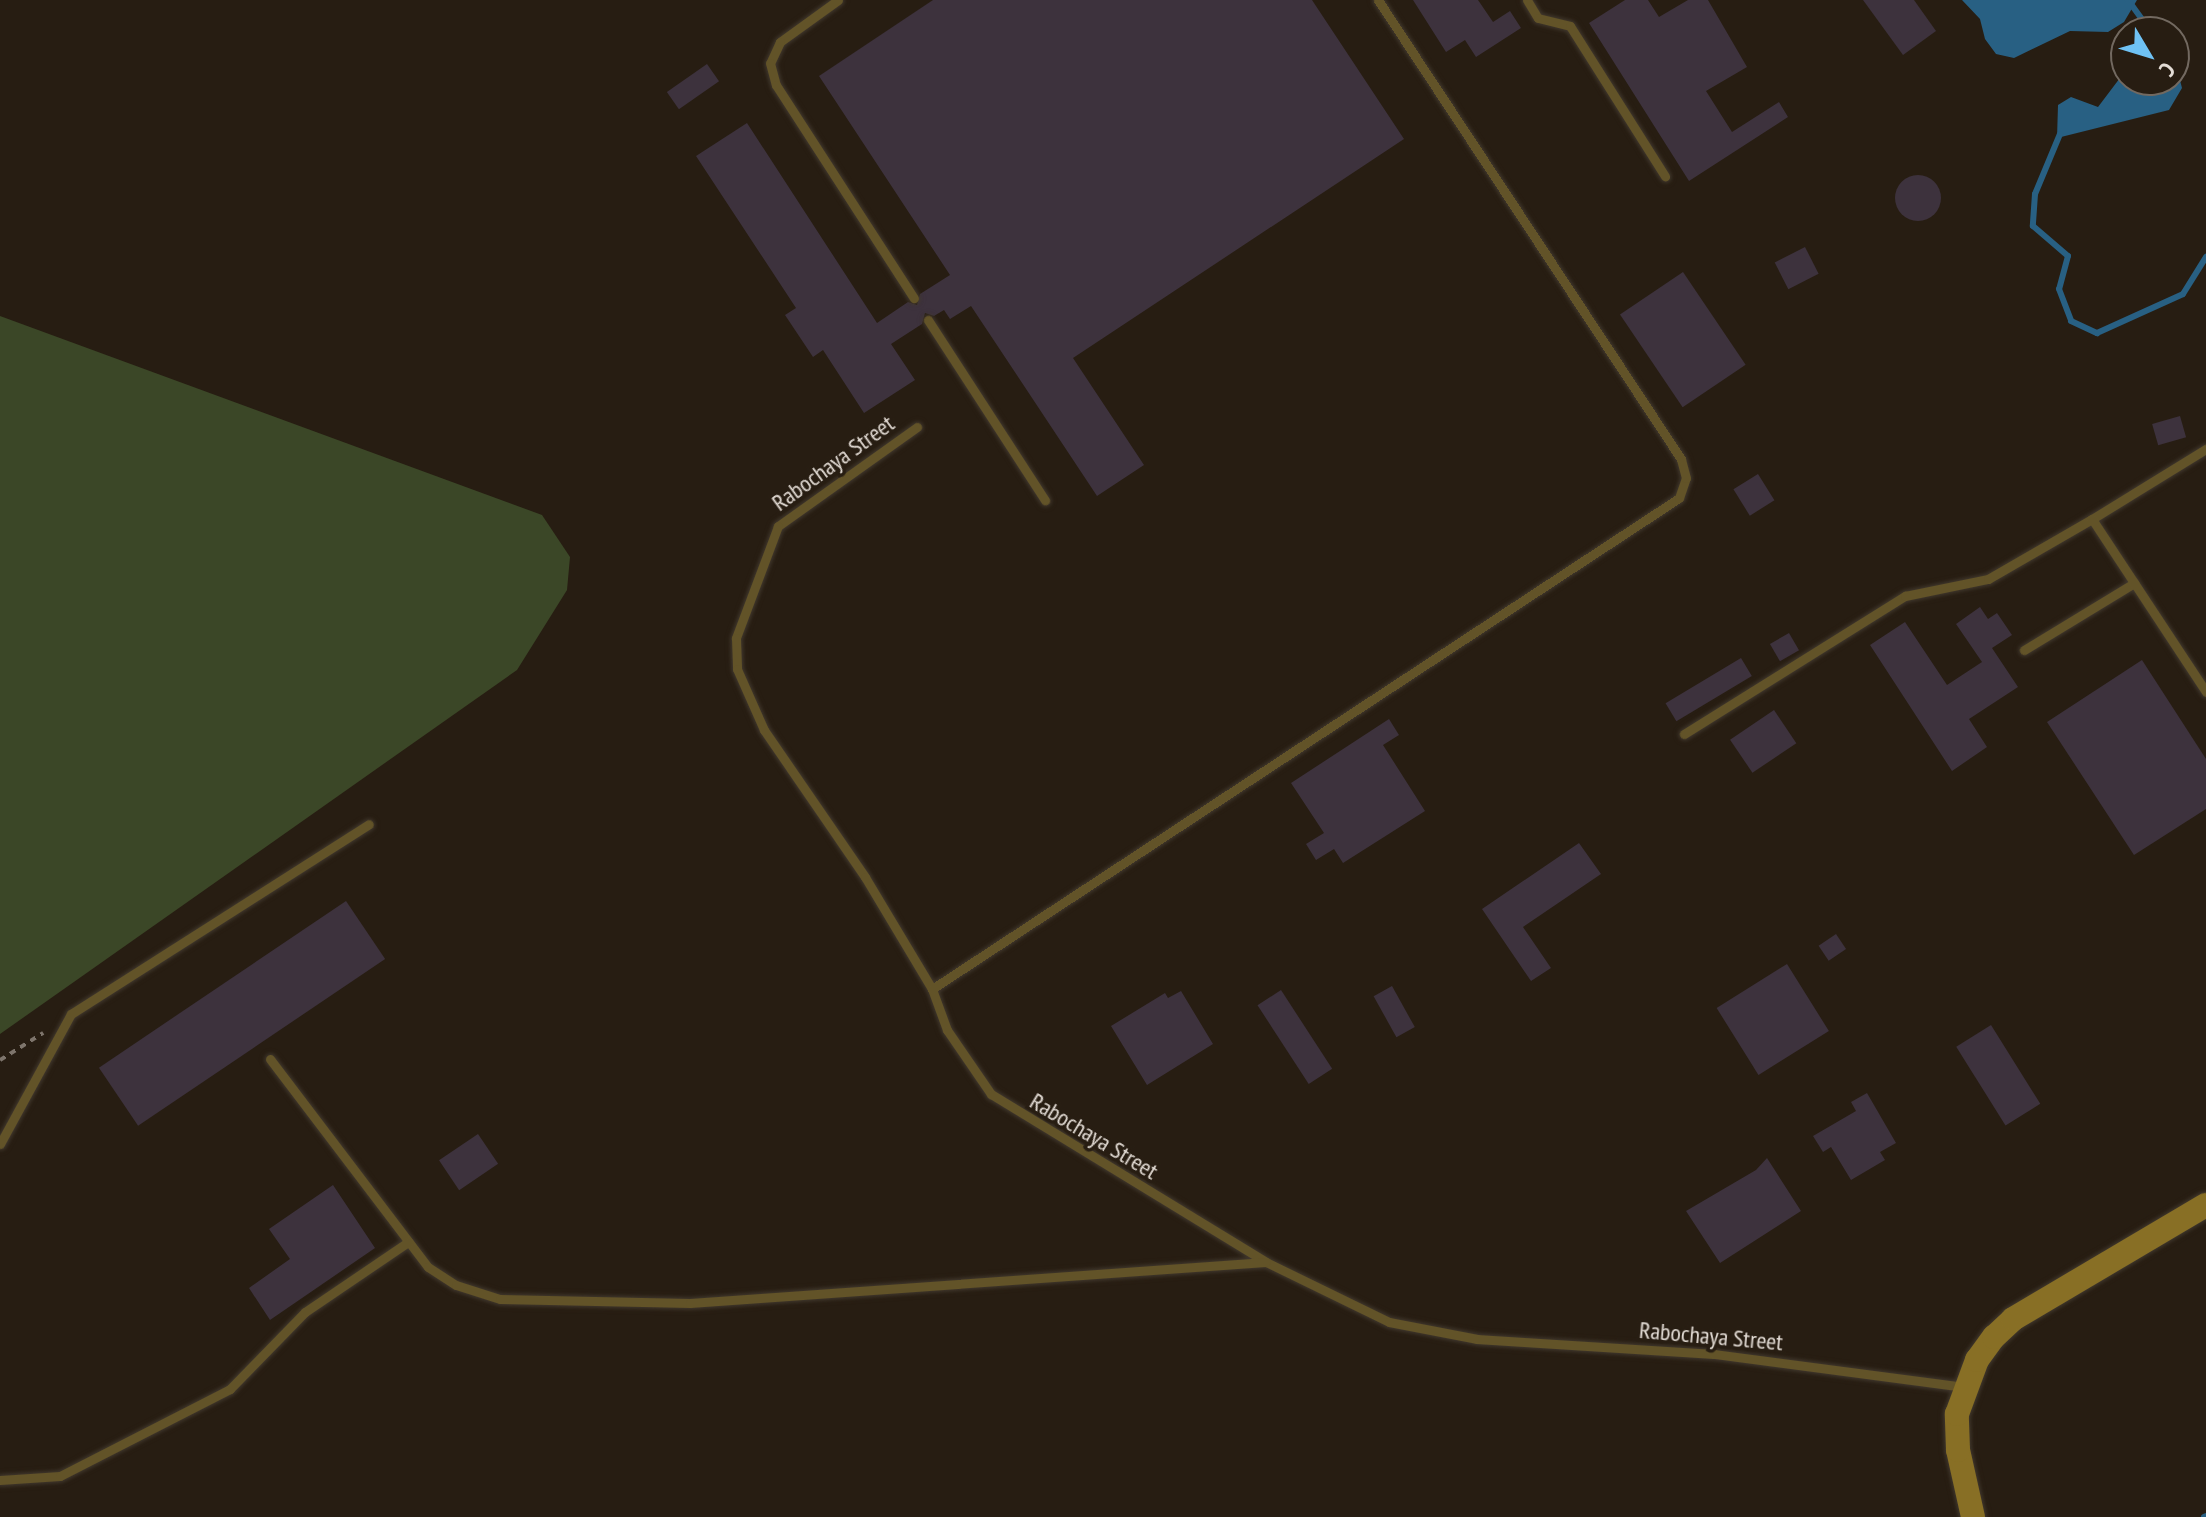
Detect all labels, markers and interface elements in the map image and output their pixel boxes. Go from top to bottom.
north arrow [2110,16,2190,96]
text: С [2153,57,2181,82]
street label: Rabochaya Street [766,409,900,517]
street label: Rabochaya Street [1025,1087,1163,1185]
street label: Rabochaya Street [1638,1315,1784,1357]

